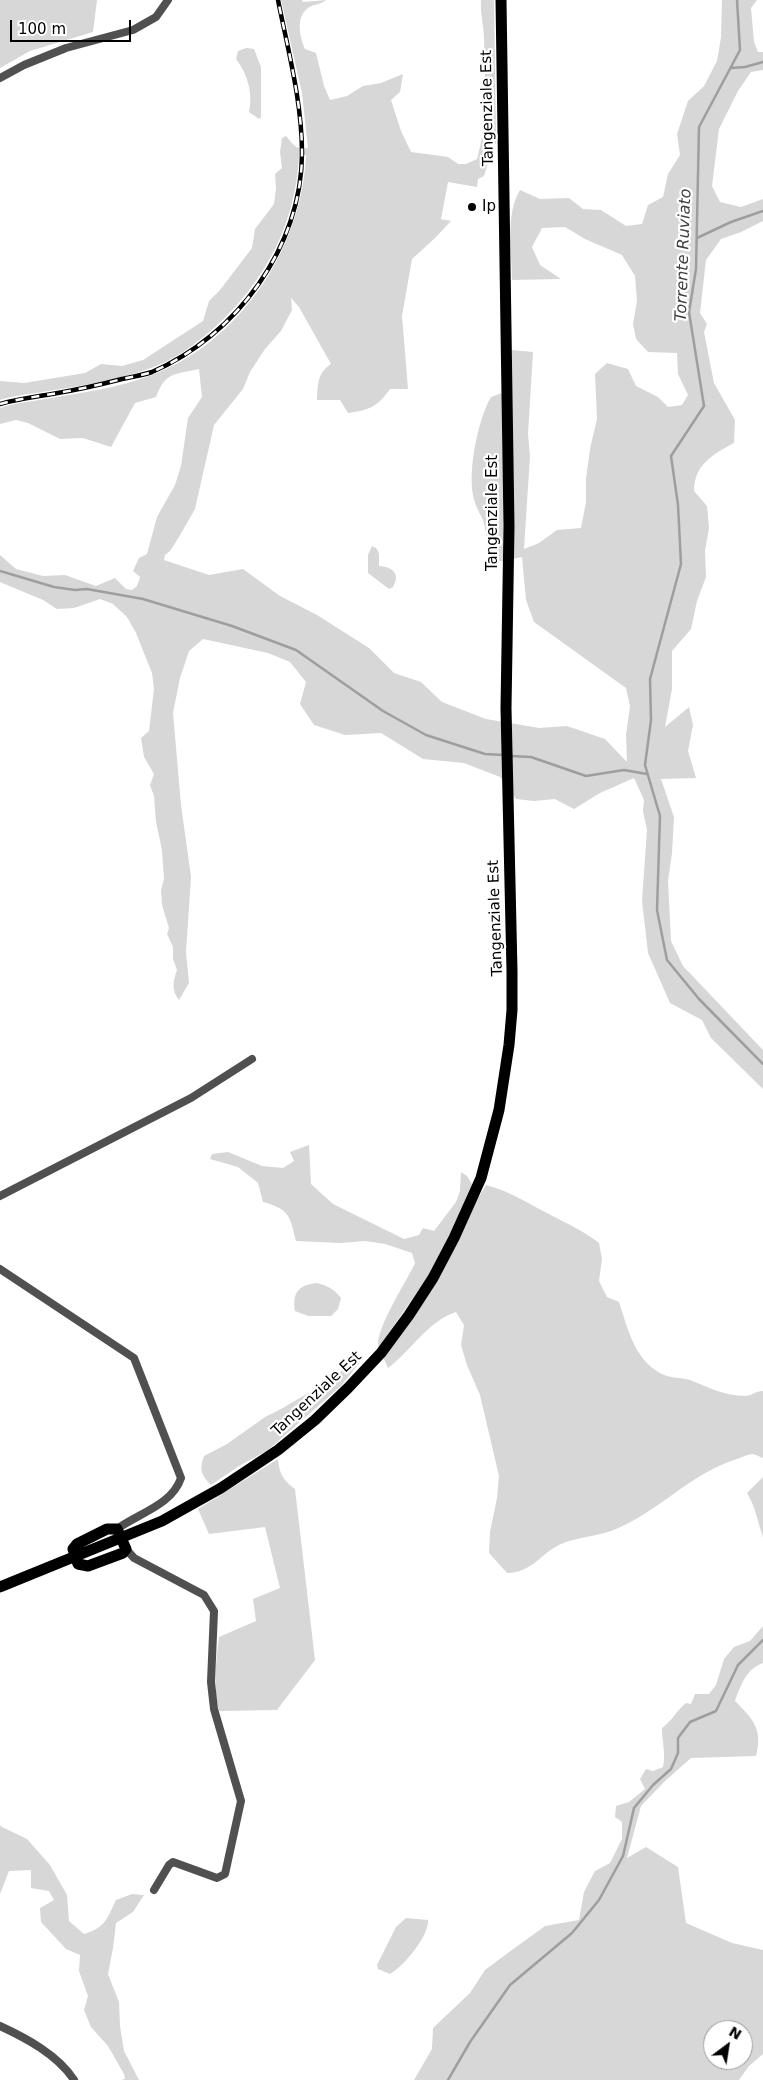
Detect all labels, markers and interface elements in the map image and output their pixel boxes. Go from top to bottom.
scale bar [12,10,134,42]
text: 100 m [18,20,66,38]
street label: Tangenziale Est [478,50,498,166]
water label: Torrente Ruviato [672,188,696,322]
place label: Ip [482,198,496,216]
marker: Ip [466,201,478,213]
street label: Tangenziale Est [484,455,502,571]
street label: Tangenziale Est [485,860,507,976]
street label: Tangenziale Est [268,1348,366,1440]
north arrow [703,2020,753,2070]
text: N [726,2023,744,2043]

